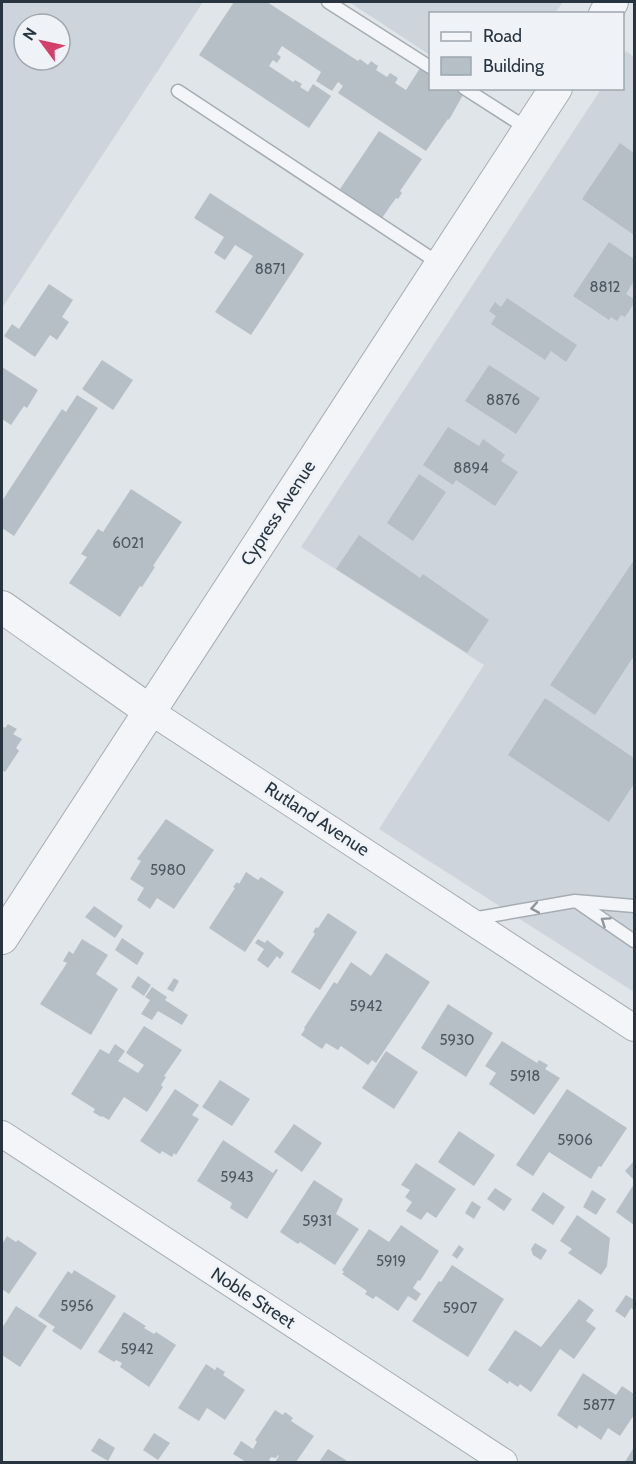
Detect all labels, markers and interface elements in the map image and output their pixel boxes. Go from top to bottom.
north arrow [12,12,72,72]
legend [429,12,624,90]
text: N [19,24,41,44]
text: Road [483,25,522,47]
text: Building [483,55,545,77]
house number: 8871 [255,260,285,278]
house number: 8812 [590,278,621,296]
house number: 8876 [486,391,520,409]
street label: Cypress Avenue [236,456,320,570]
house number: 8894 [453,459,489,477]
house number: 6021 [112,534,144,552]
street label: Rutland Avenue [261,777,373,861]
house number: 5980 [150,861,186,879]
one-way arrow [530,901,540,914]
one-way arrow [600,917,611,928]
house number: 5942 [349,997,383,1015]
house number: 5930 [439,1031,475,1049]
house number: 5918 [510,1067,540,1085]
house number: 5906 [557,1131,593,1149]
house number: 5943 [220,1168,254,1186]
house number: 5931 [302,1212,332,1230]
house number: 5919 [376,1252,406,1270]
street label: Noble Street [207,1263,299,1333]
house number: 5956 [60,1297,94,1315]
house number: 5907 [443,1299,478,1317]
house number: 5942 [120,1340,154,1358]
house number: 5877 [583,1396,616,1414]

